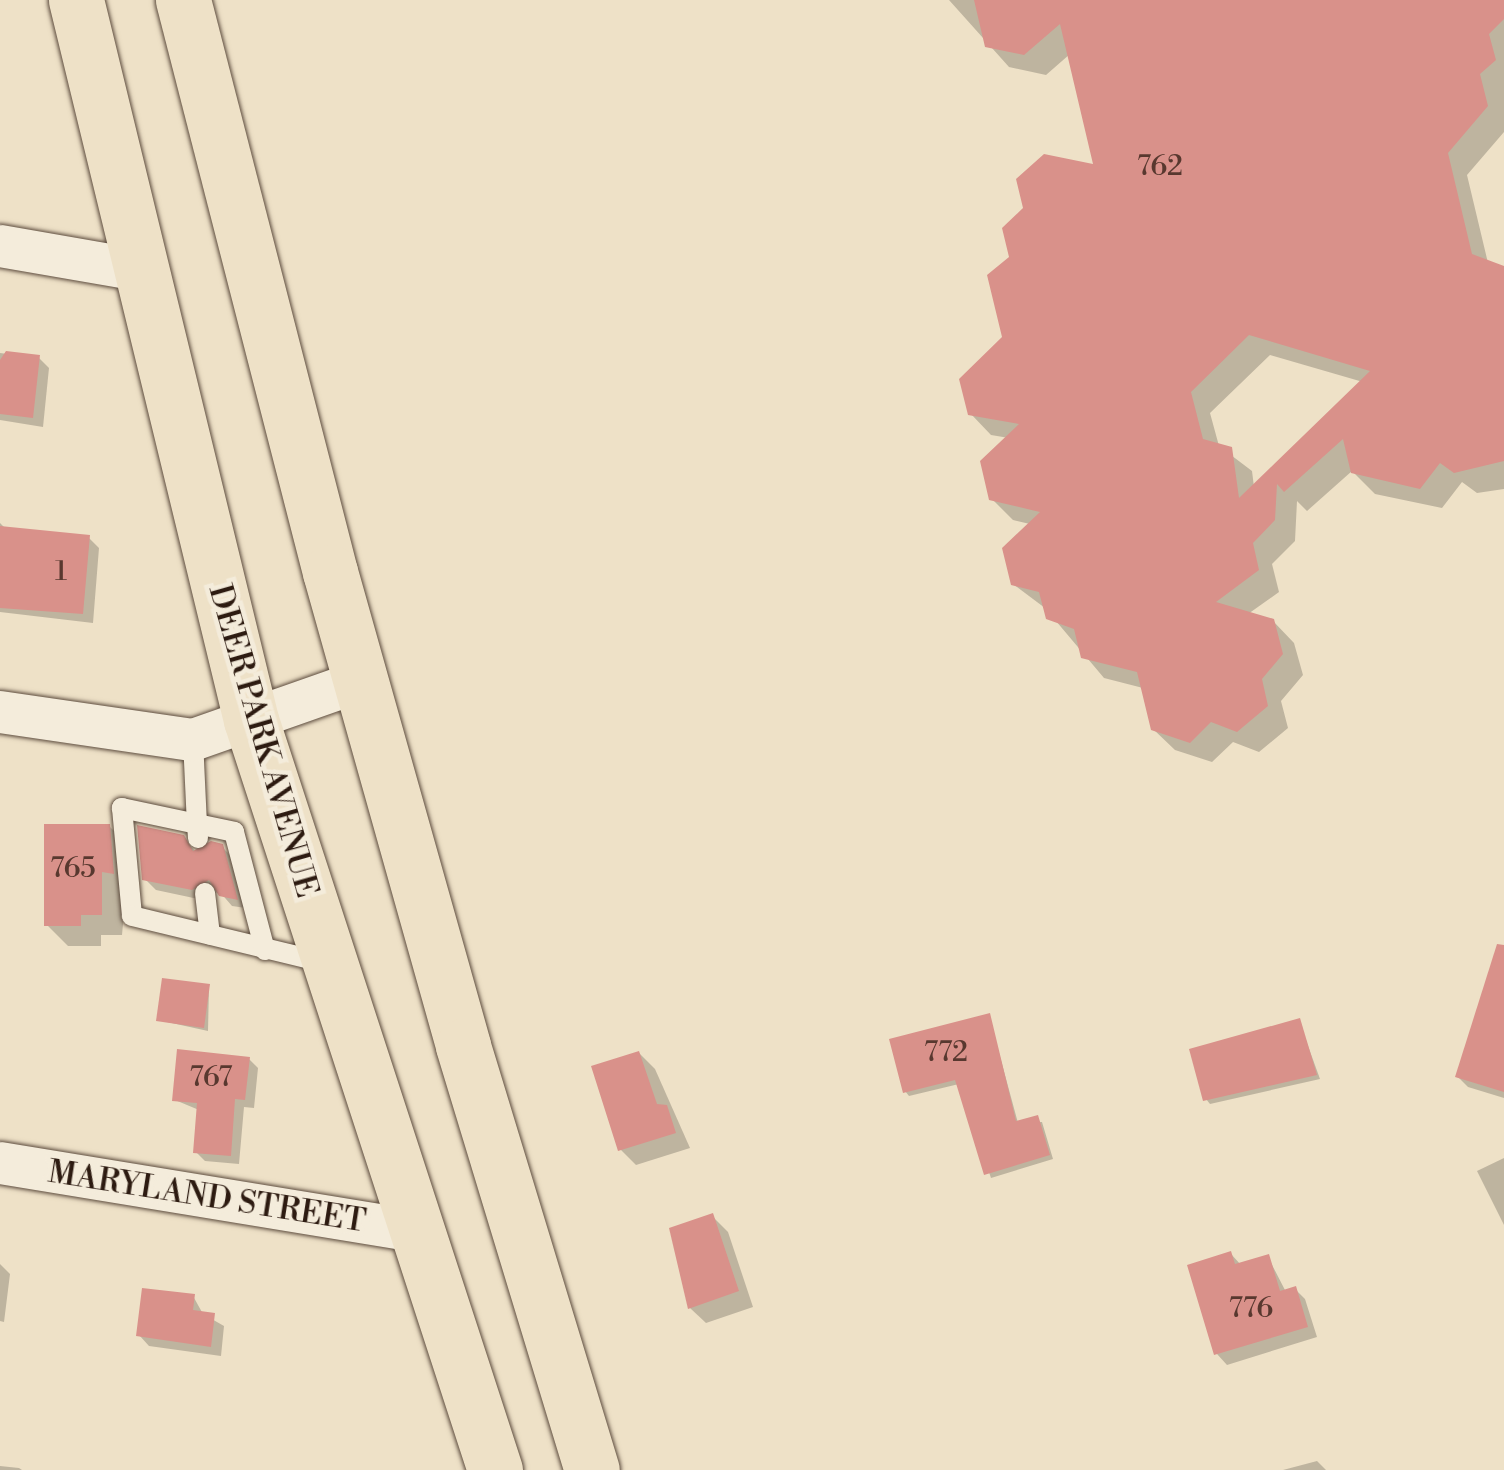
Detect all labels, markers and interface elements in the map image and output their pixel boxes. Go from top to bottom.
house number: 762 [1137,150,1183,184]
house number: 1 [55,555,67,589]
street label: DEER PARK AVENUE [200,580,326,902]
house number: 765 [50,852,96,886]
house number: 772 [924,1036,968,1070]
house number: 767 [190,1061,232,1095]
street label: MARYLAND STREET [45,1153,369,1241]
house number: 776 [1229,1292,1273,1326]

